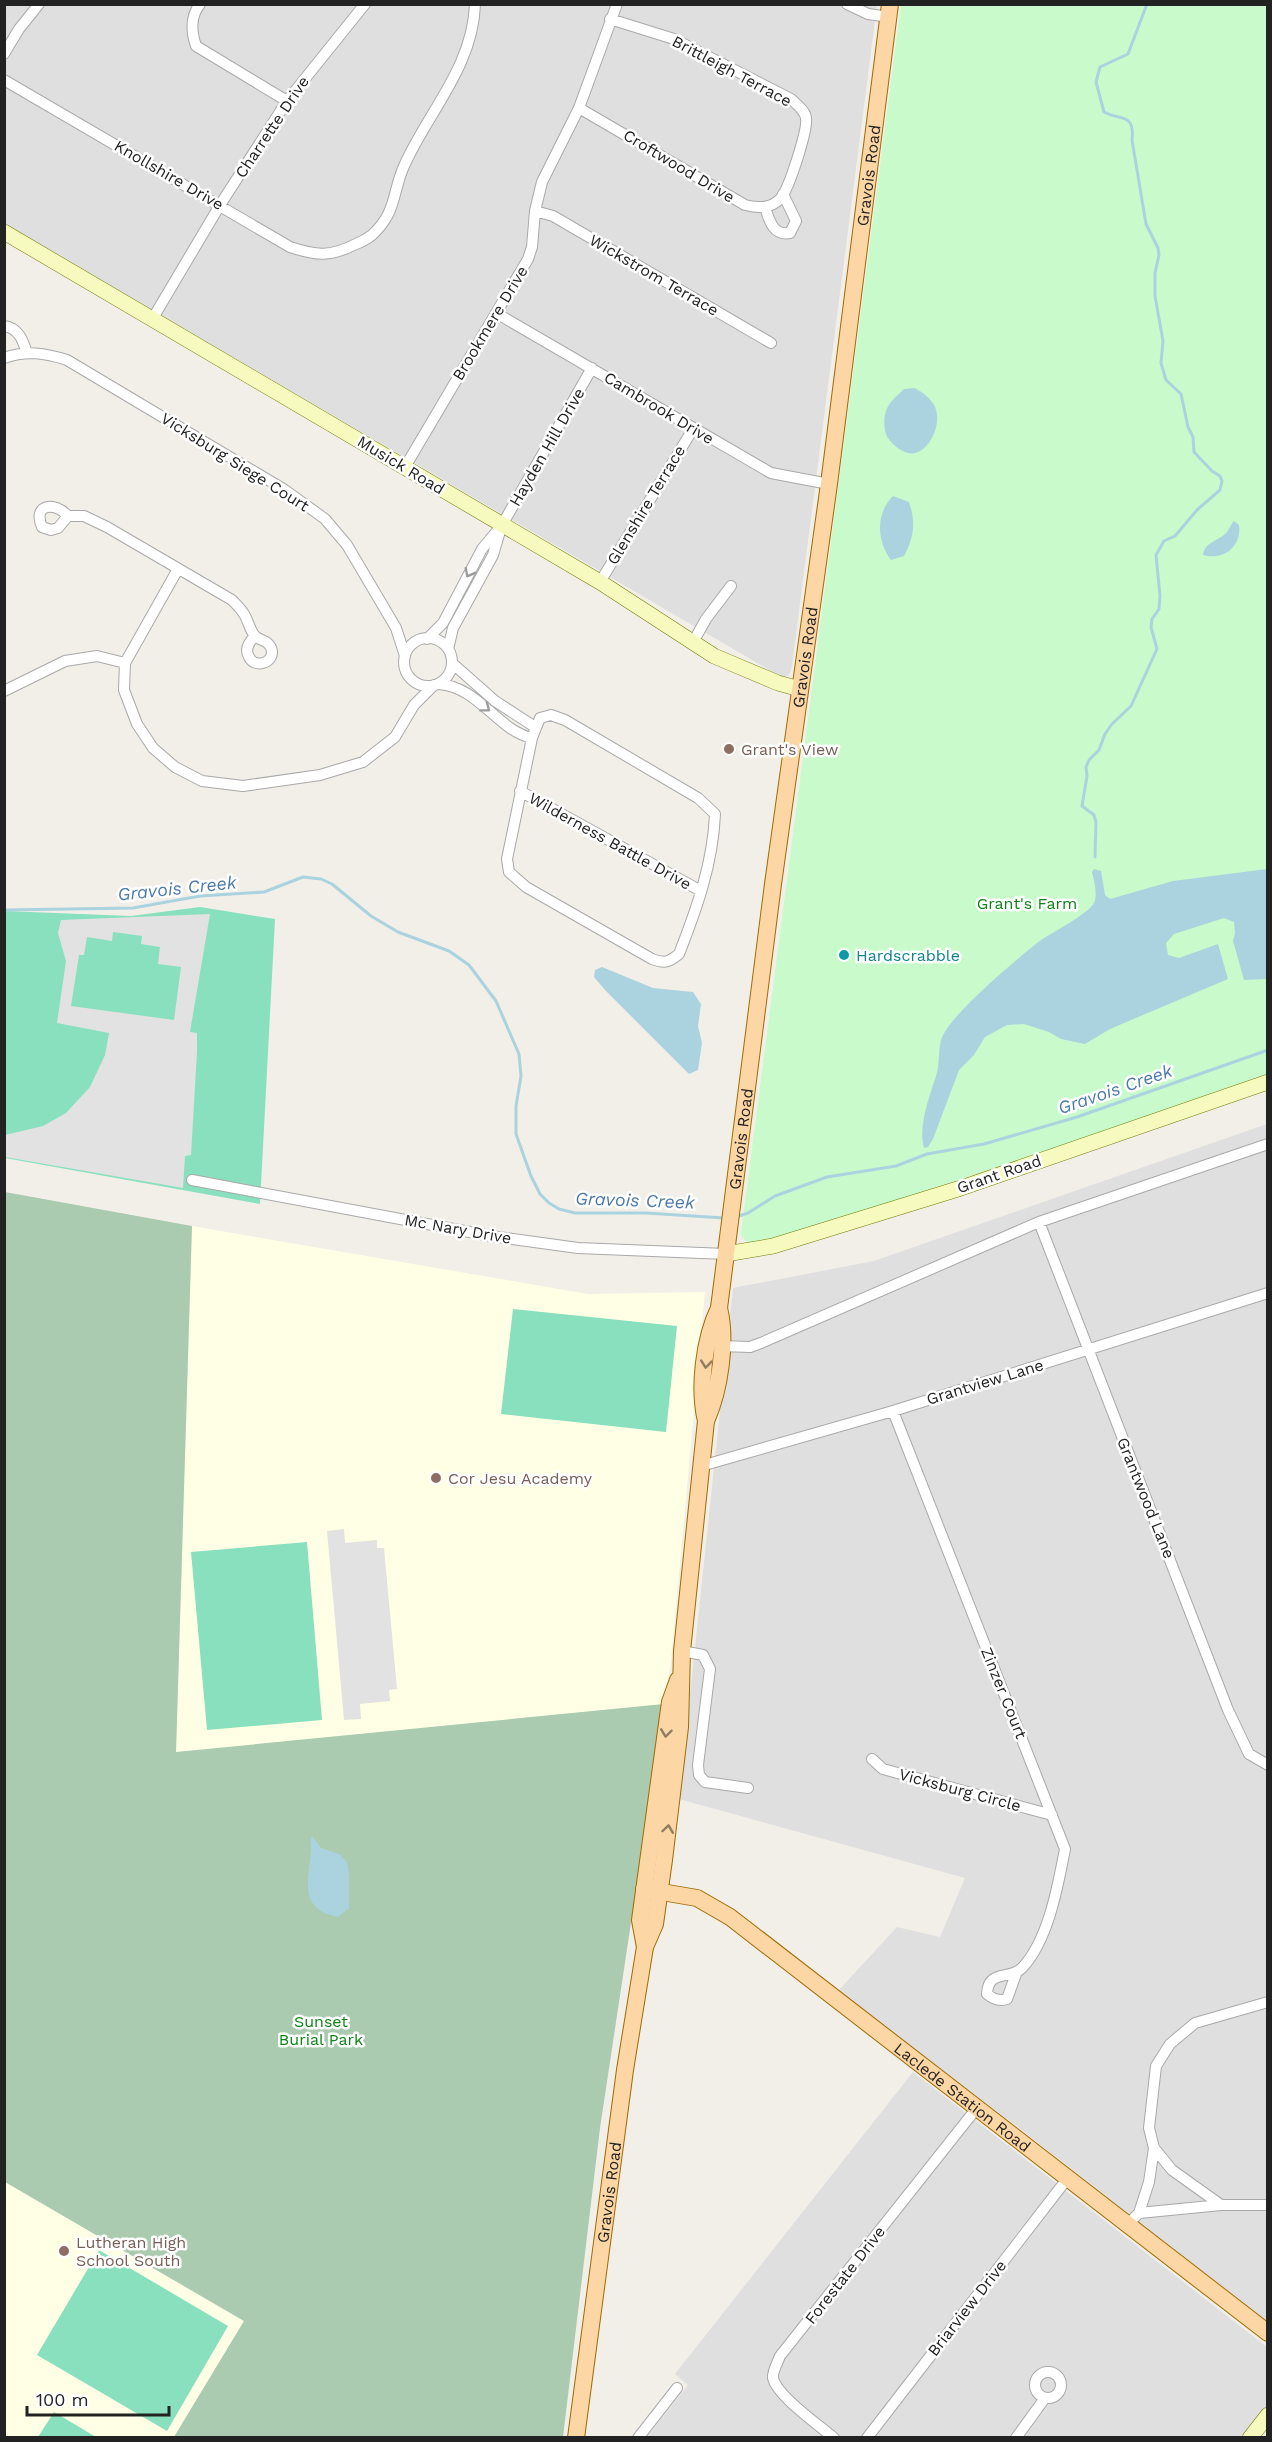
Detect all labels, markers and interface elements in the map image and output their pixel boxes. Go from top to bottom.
street label: Brittleigh Terrace [669,31,795,111]
street label: Charrette Drive [231,73,313,181]
street label: Gravois Road [852,124,884,227]
street label: Croftwood Drive [620,125,738,207]
street label: Knollshire Drive [111,136,227,214]
street label: Wickstrom Terrace [586,230,722,320]
street label: Brookmere Drive [448,262,532,384]
street label: Cambrook Drive [601,368,717,448]
street label: Hayden Hill Drive [505,384,589,510]
street label: Vicksburg Siege Court [157,409,313,516]
street label: Musick Road [354,432,448,498]
street label: Glenshire Terrace [603,442,689,568]
one-way arrow [465,567,476,578]
street label: Gravois Road [788,605,821,709]
one-way arrow [480,701,491,712]
place label: Grant's View [741,740,838,759]
marker: Grant's View [722,742,736,756]
street label: Wilderness Battle Drive [525,788,695,894]
water label: Gravois Creek [116,871,239,905]
park label: Grant's Farm [977,894,1077,913]
place label: Hardscrabble [856,946,960,965]
marker: Hardscrabble [837,948,851,962]
water label: Gravois Creek [1055,1059,1176,1118]
street label: Gravois Road [725,1087,756,1191]
street label: Grant Road [954,1151,1044,1197]
water label: Gravois Creek [575,1187,696,1213]
street label: Mc Nary Drive [403,1210,513,1248]
street label: Grantview Lane [924,1355,1046,1409]
one-way arrow [700,1359,712,1368]
street label: Grantwood Lane [1113,1435,1179,1561]
place label: Cor Jesu Academy [448,1469,593,1488]
marker: Cor Jesu Academy [429,1471,443,1485]
street label: Zinzer Court [977,1645,1031,1742]
one-way arrow [660,1728,672,1737]
street label: Vicksburg Circle [897,1765,1023,1815]
one-way arrow [662,1824,674,1834]
park label: Sunset Burial Park [279,2012,363,2049]
street label: Laclede Station Road [891,2038,1035,2156]
street label: Gravois Road [593,2140,625,2244]
street label: Forestate Drive [801,2222,889,2328]
place label: Lutheran High School South [76,2233,186,2270]
marker: Lutheran High School South [57,2244,71,2258]
street label: Briarview Drive [924,2256,1010,2360]
scale bar [27,2379,170,2417]
text: 100 m [36,2389,89,2410]

